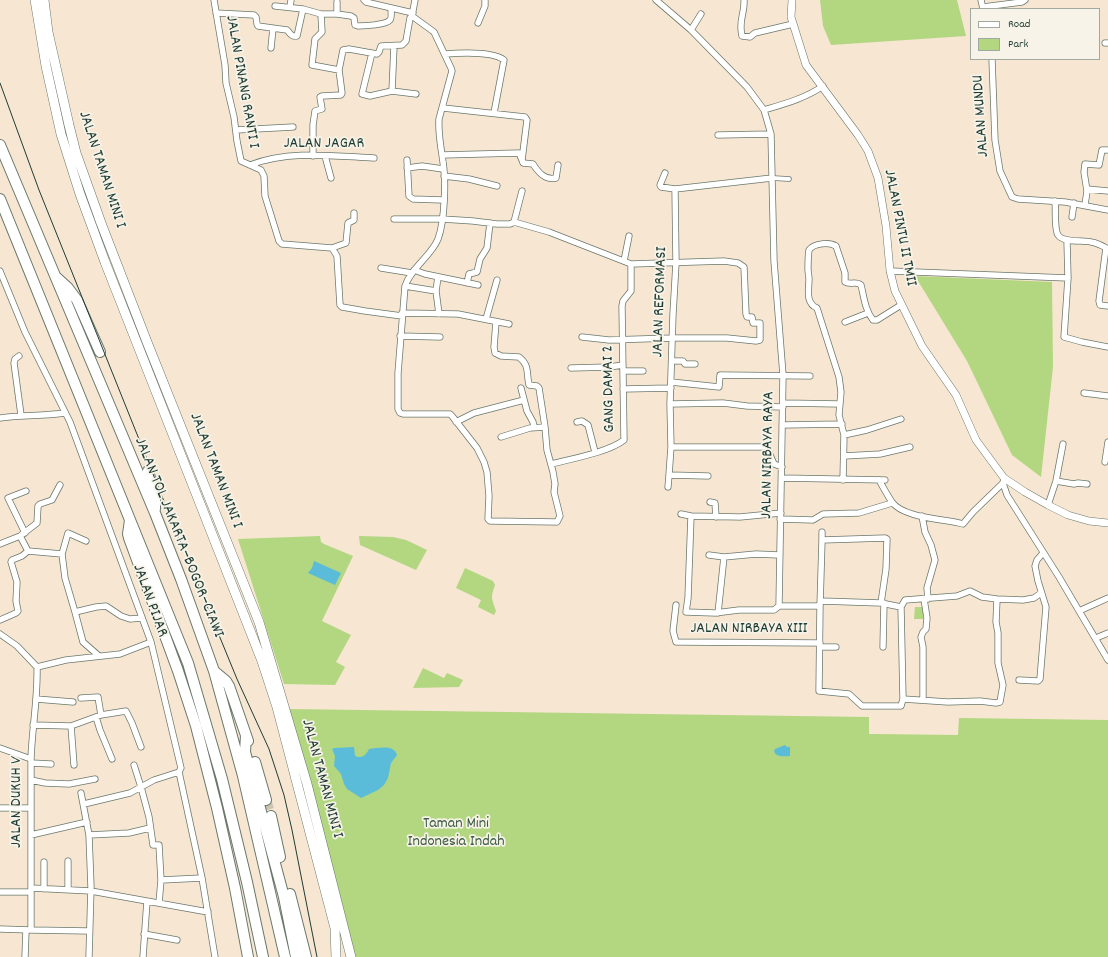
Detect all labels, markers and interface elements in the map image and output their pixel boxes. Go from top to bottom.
legend [970,8,1100,60]
street label: JALAN PINANG RANTI I [220,14,262,150]
text: Road [1008,16,1030,33]
text: Park [1008,36,1028,53]
street label: JALAN MUNDU [970,74,994,158]
street label: JALAN TAMAN MINI I [73,109,129,231]
street label: JALAN JAGAR [284,135,364,155]
street label: JALAN PINTU II TMII [878,168,920,288]
street label: JALAN REFORMASI [649,246,673,358]
street label: GANG DAMAI 2 [600,345,620,433]
street label: JALAN NIRBAYA RAYA [758,391,780,519]
street label: JALAN TAMAN MINI I [184,411,246,531]
street label: JALAN TOL JAKARTA–BOGOR–CIAWI [129,435,227,641]
street label: JALAN PIJAR [127,562,171,640]
street label: JALAN NIRBAYA XIII [690,620,808,640]
street label: JALAN TAMAN MINI I [296,718,346,840]
street label: JALAN DUKUH V [8,756,28,848]
park label: Taman Mini Indonesia Indah [408,815,504,853]

